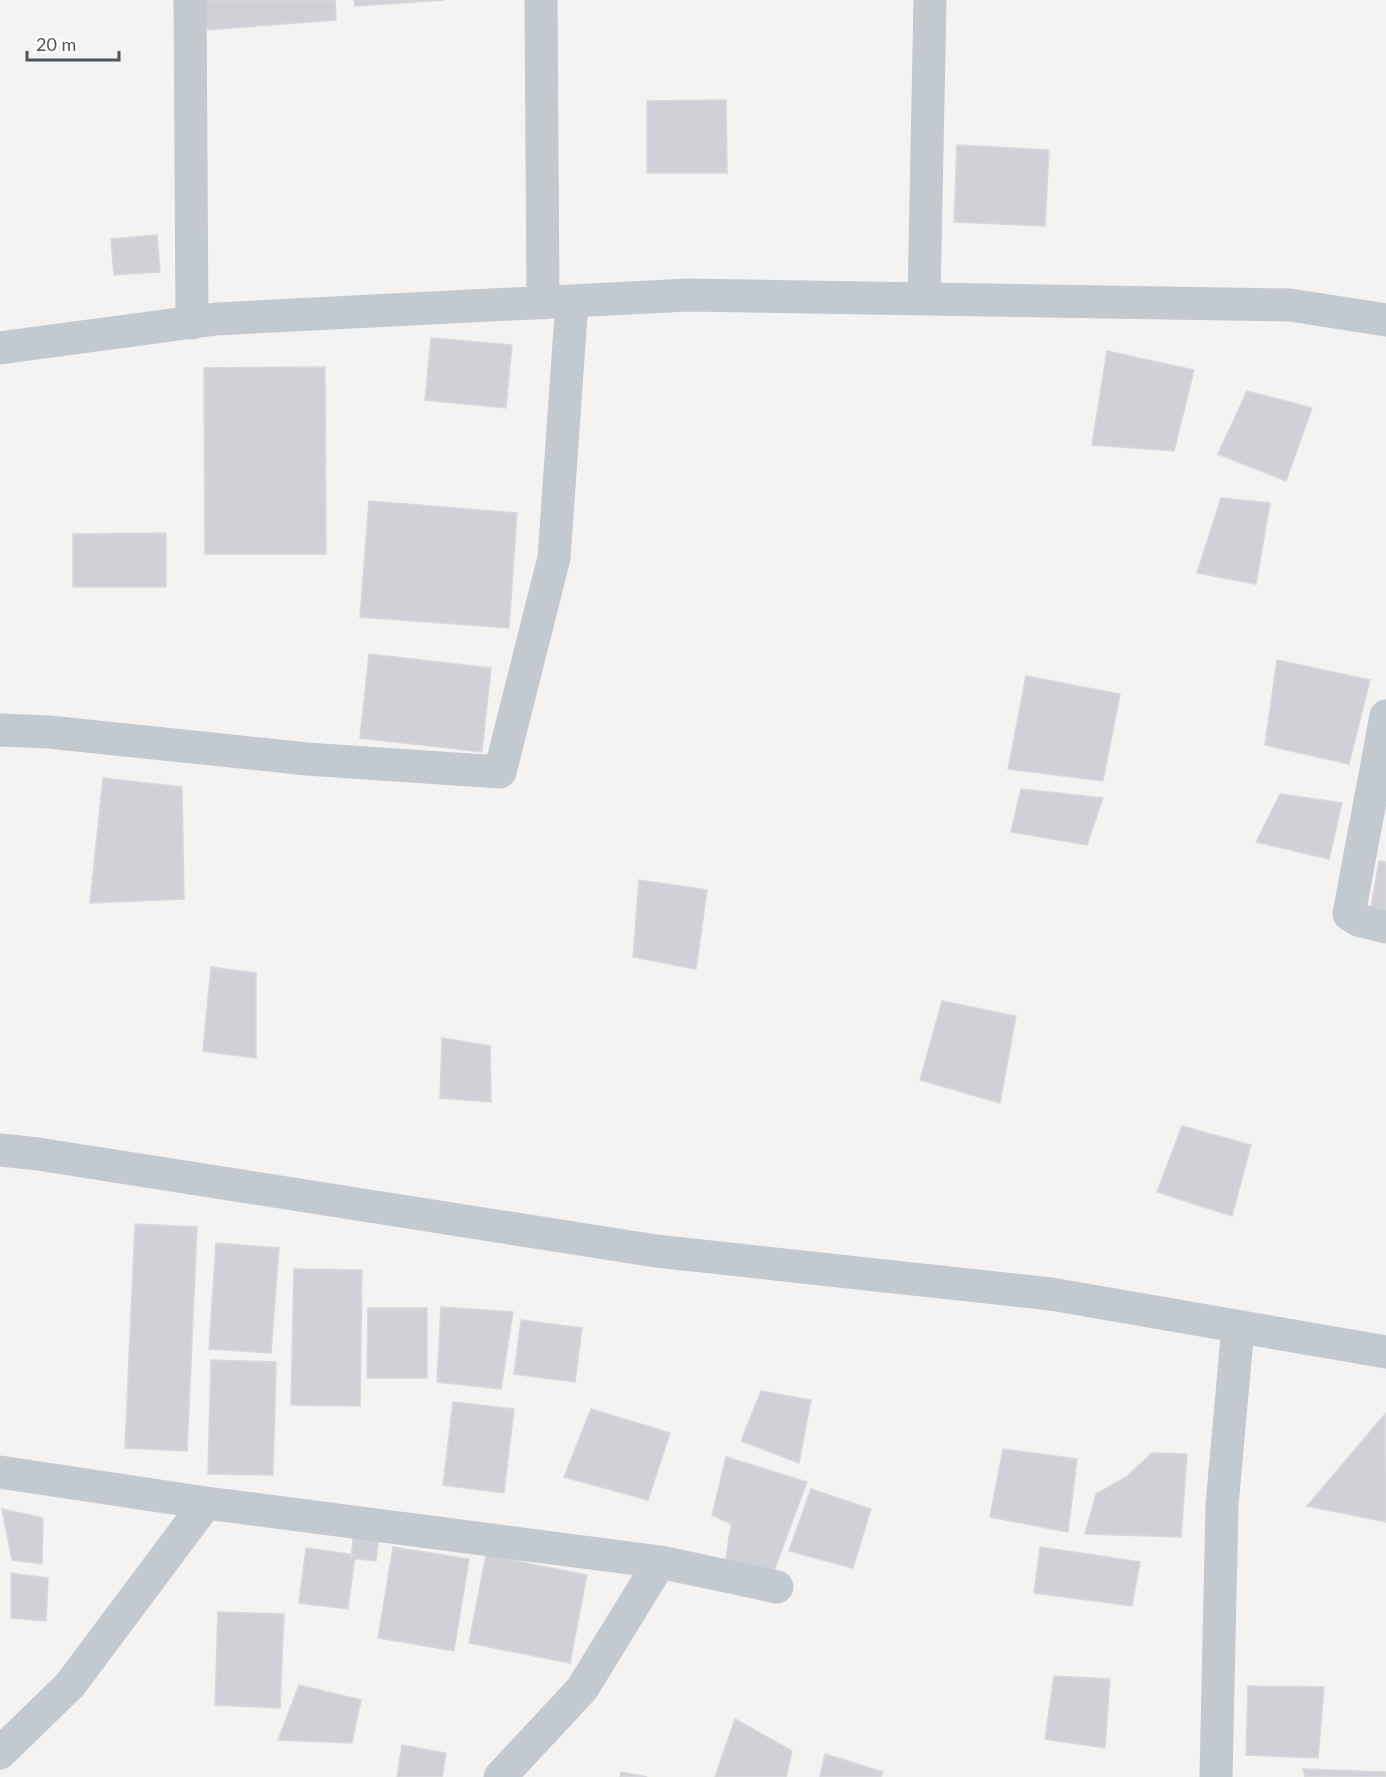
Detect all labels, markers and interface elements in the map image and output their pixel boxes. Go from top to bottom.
scale bar [27,24,118,62]
text: 20 m [36,33,76,55]

